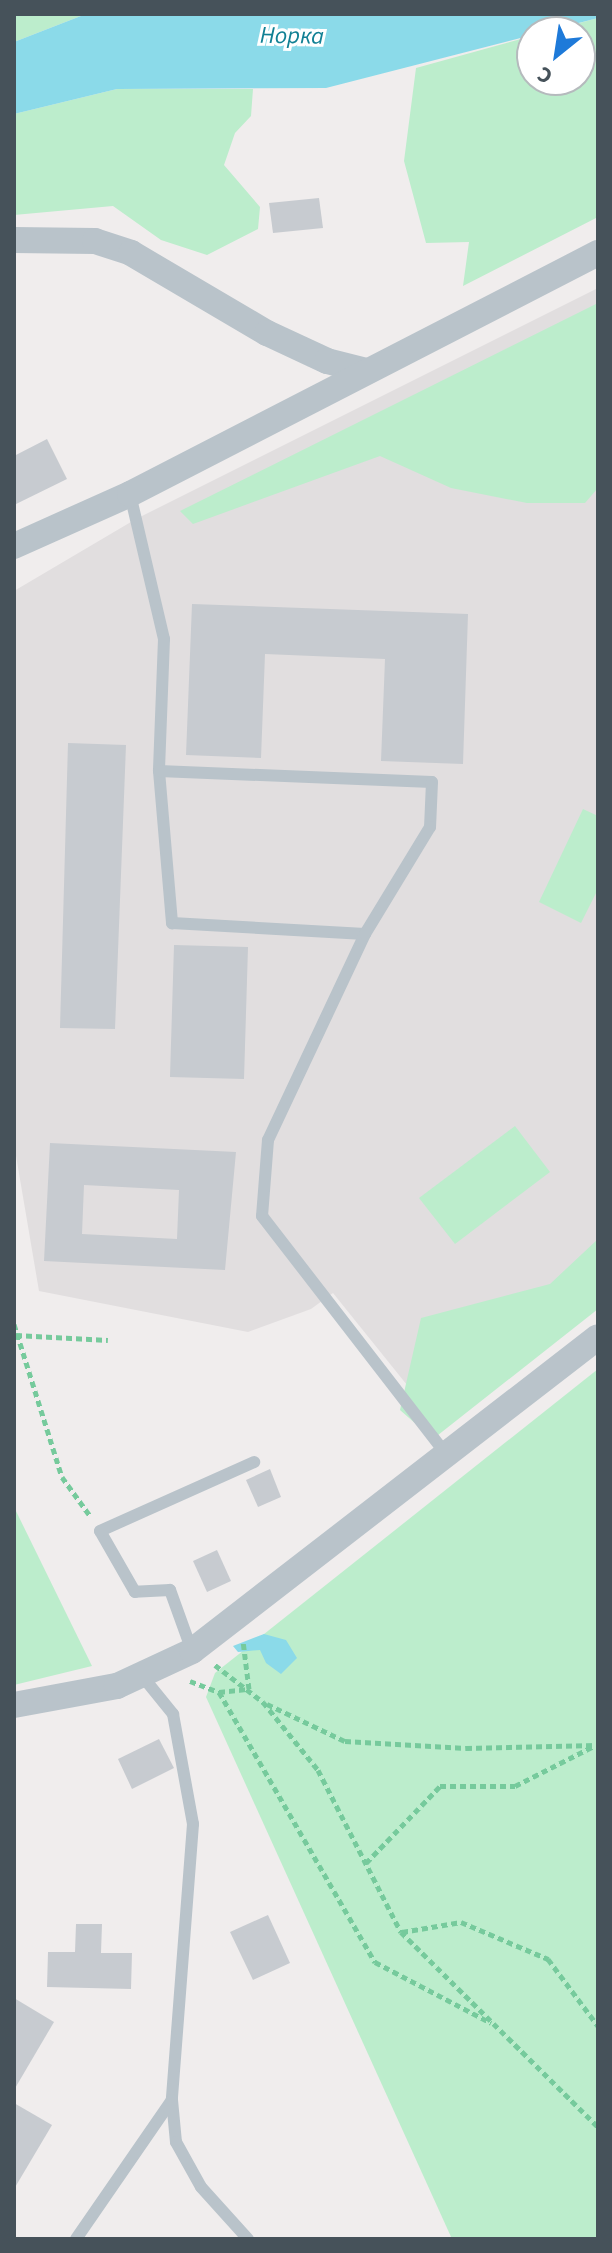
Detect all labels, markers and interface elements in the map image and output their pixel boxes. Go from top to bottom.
north arrow [516,16,596,96]
water label: Норка [260,21,324,51]
text: С [531,58,559,92]

